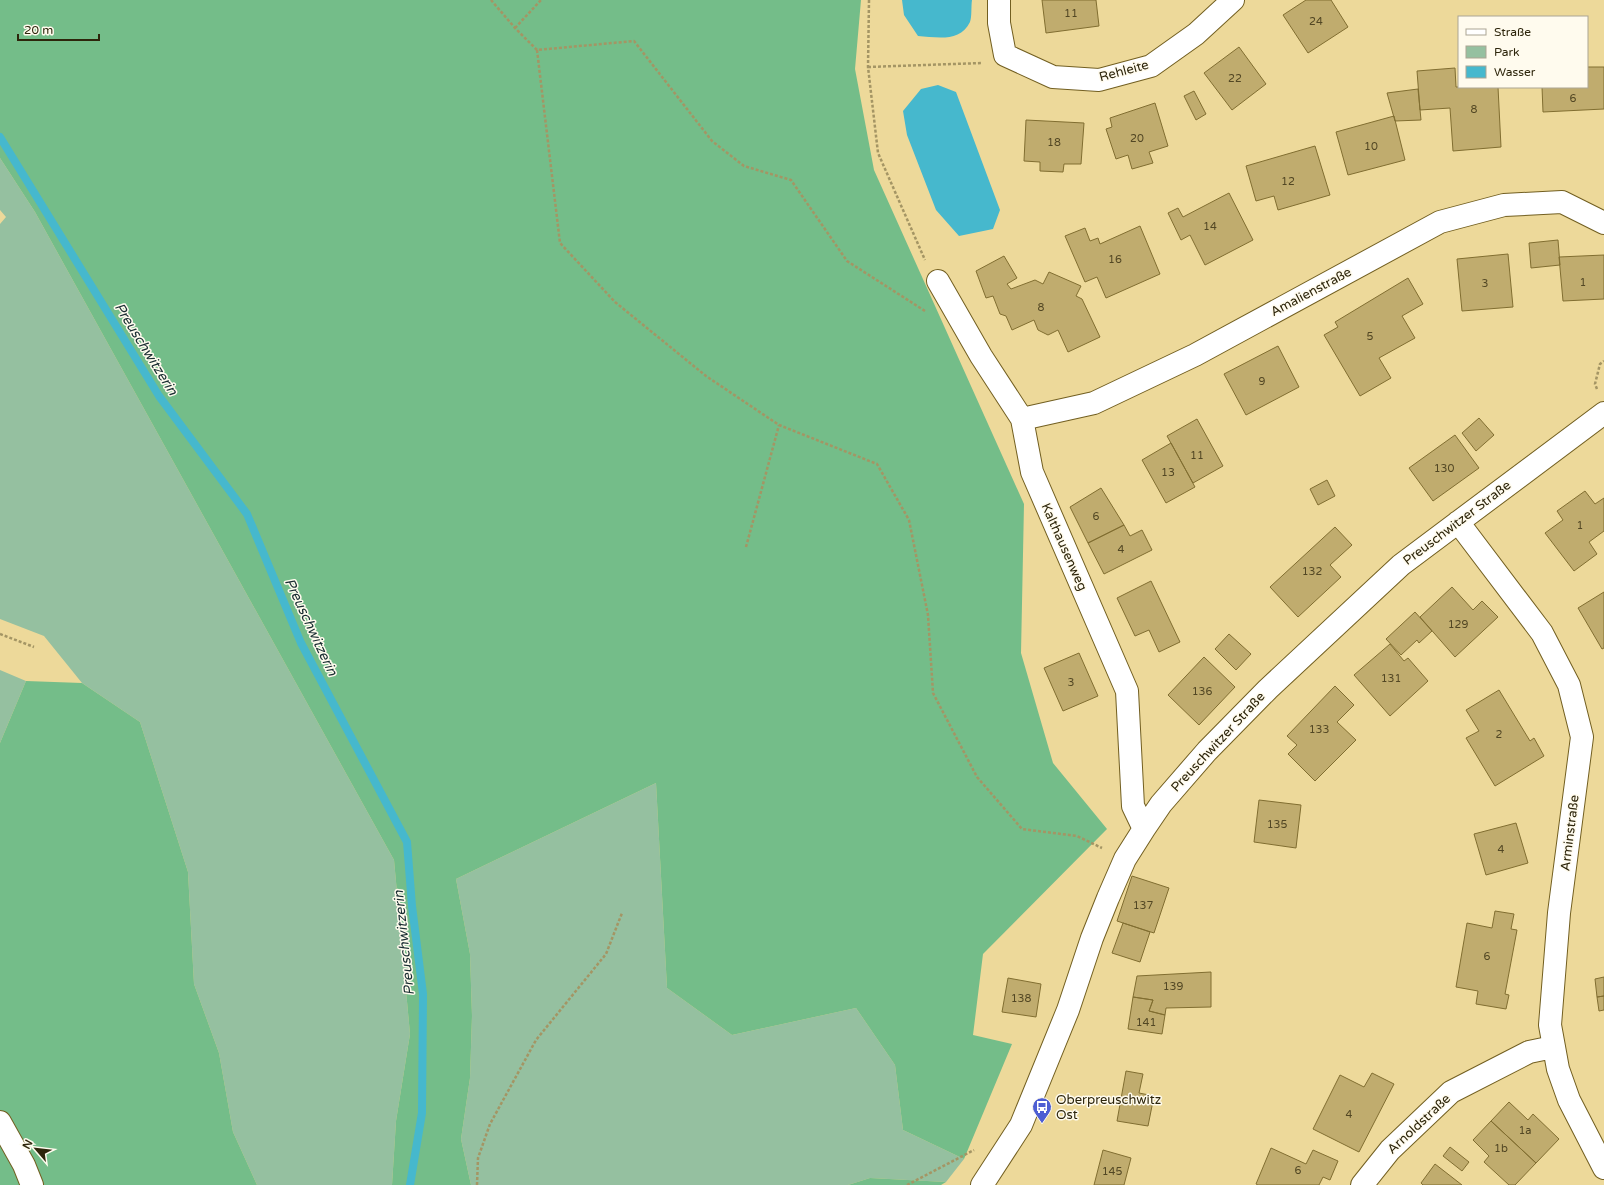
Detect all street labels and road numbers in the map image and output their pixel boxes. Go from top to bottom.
street label: Rehleite [1097,57,1151,85]
street label: Amalienstraße [1268,264,1354,320]
street label: Preuschwitzer Straße [1400,477,1514,569]
street label: Kalthausenweg [1037,501,1091,593]
street label: Preuschwitzer Straße [1168,689,1268,795]
street label: Arminstraße [1557,794,1583,872]
street label: Arnoldstraße [1384,1091,1454,1157]

